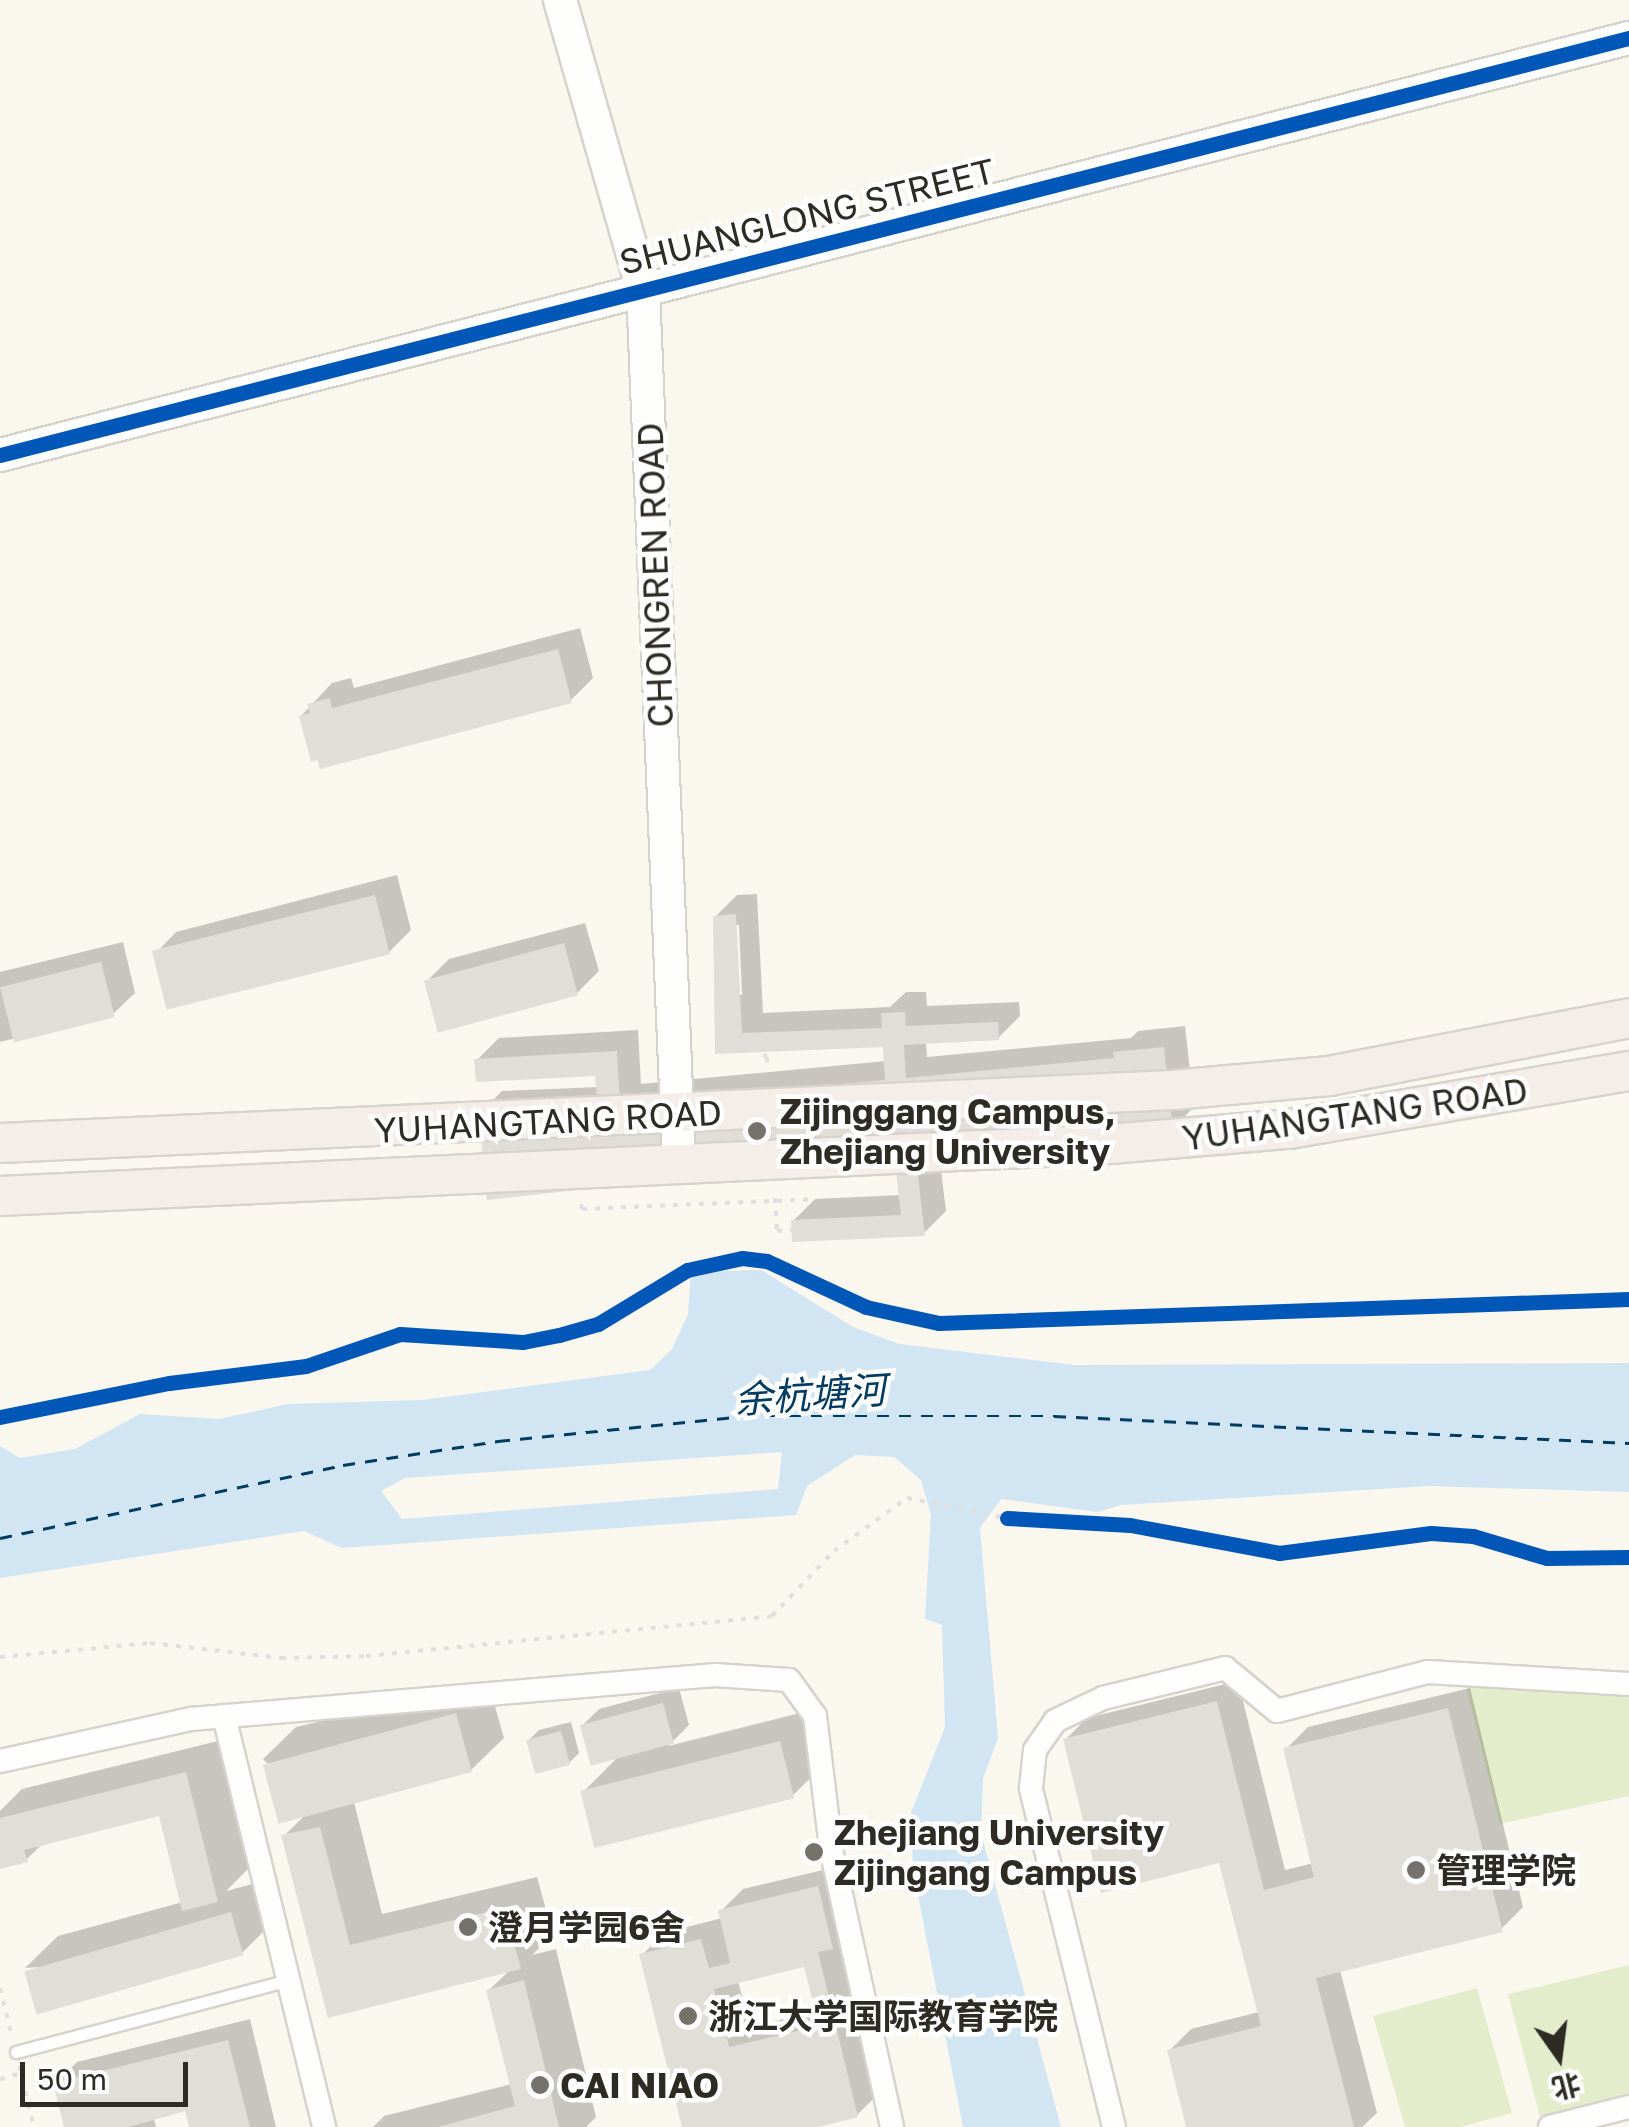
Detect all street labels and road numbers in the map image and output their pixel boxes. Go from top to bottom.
street label: SHUANGLONG STREET [615,149,999,283]
street label: CHONGREN ROAD [629,422,681,728]
street label: YUHANGTANG ROAD [1180,1069,1530,1159]
street label: YUHANGTANG ROAD [373,1091,723,1151]

